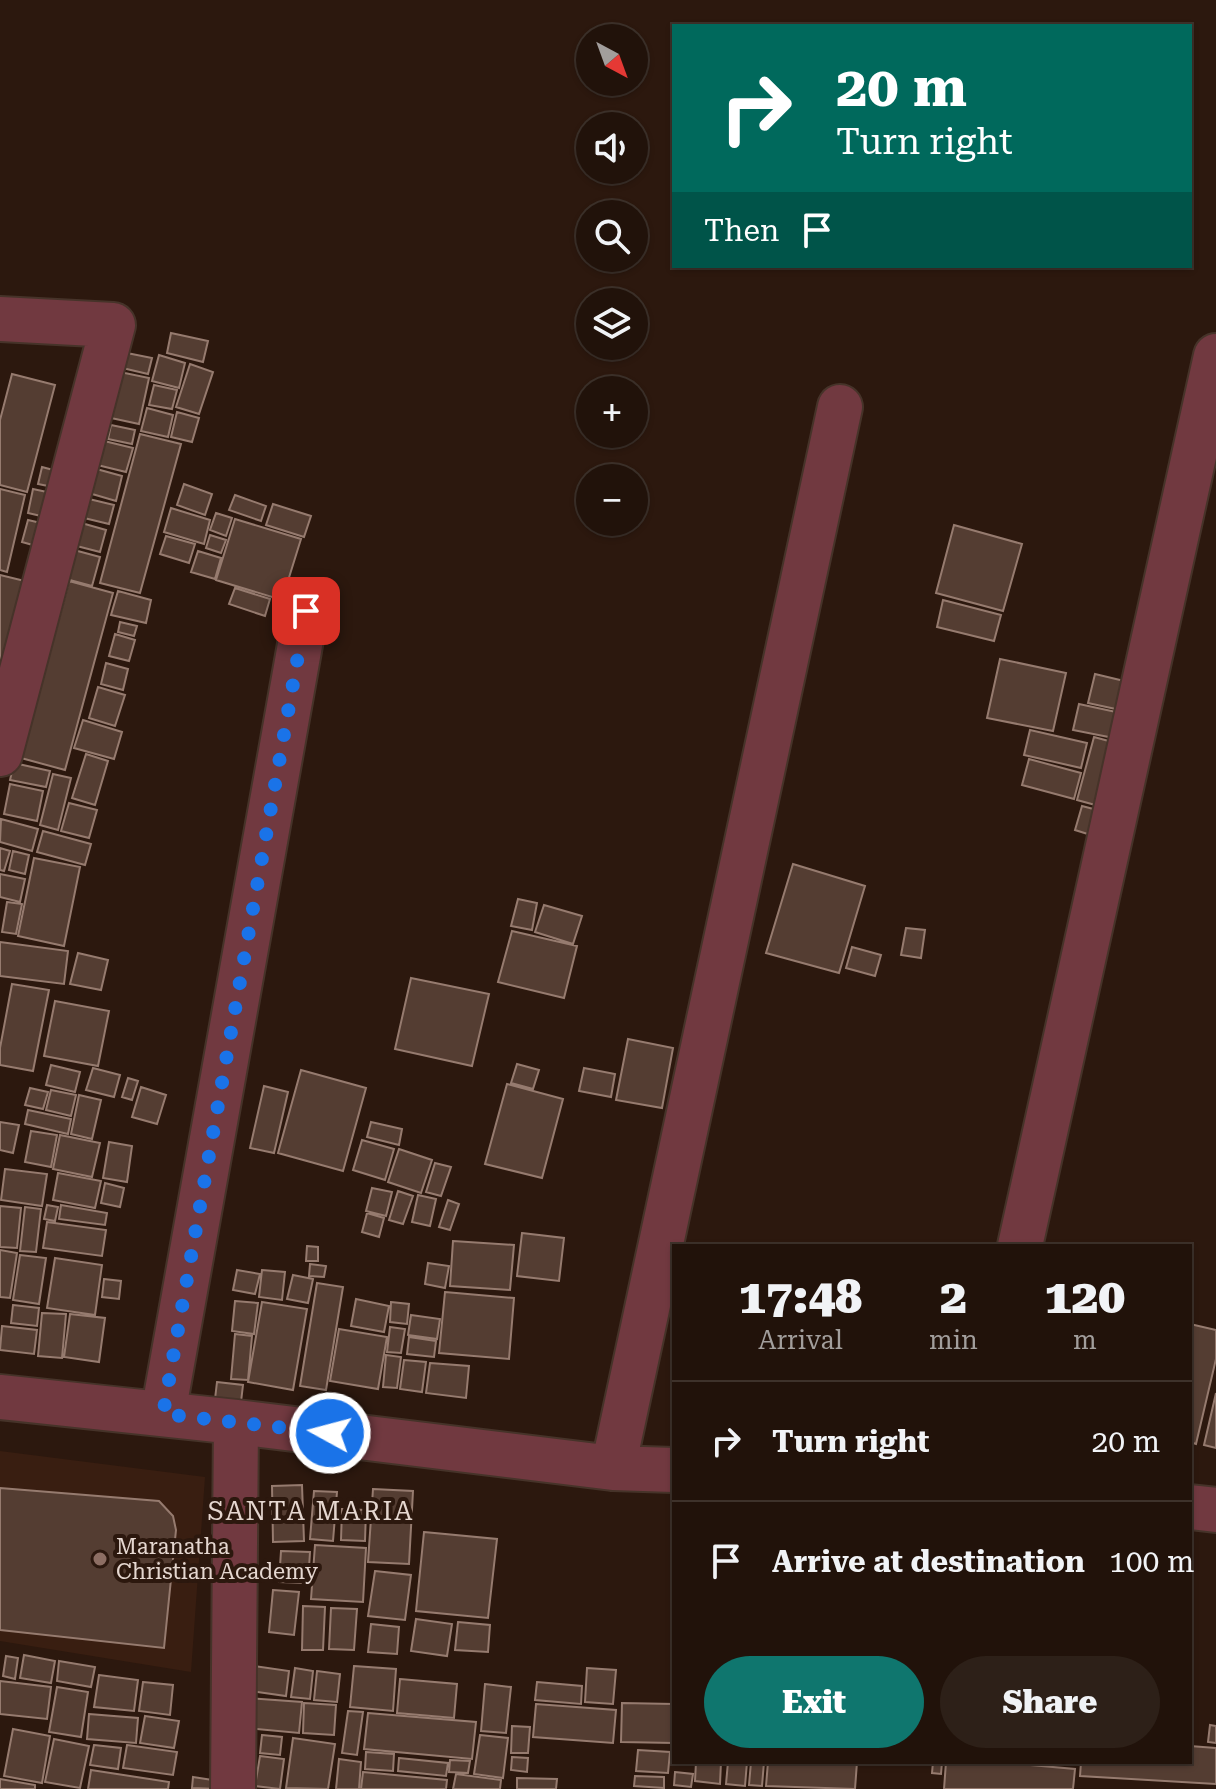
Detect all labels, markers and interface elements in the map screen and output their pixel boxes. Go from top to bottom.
north arrow [576,24,648,96]
map controls [576,24,648,536]
text: 20 m [836,54,967,120]
icon: right [704,56,808,160]
button: sound [576,112,648,184]
text: Turn right [836,121,1013,163]
button: search [576,200,648,272]
icon: arrive [795,208,839,252]
text: Then [704,213,779,248]
button: layers [576,288,648,360]
button: + [576,376,648,448]
button: − [576,464,648,536]
pin [272,577,340,645]
icon: arrive [284,589,328,633]
text: 17:48 [739,1269,862,1325]
text: 2 [940,1269,967,1325]
text: 120 [1045,1269,1125,1325]
text: Arrival [758,1325,843,1355]
text: min [929,1325,978,1355]
text: m [1073,1325,1097,1355]
position arrow [288,1391,372,1475]
icon: right [704,1419,748,1463]
text: Turn right [772,1424,929,1459]
text: 20 m [1091,1424,1160,1459]
district label: SANTA MARIA [207,1496,415,1526]
place label: Maranatha Christian Academy [116,1534,318,1584]
icon: arrive [704,1539,748,1583]
text: Arrive at destination [772,1544,1085,1579]
text: 100 m [1109,1544,1194,1579]
marker: Maranatha Christian Academy [91,1550,109,1568]
button: Exit [704,1656,924,1748]
button: Share [940,1656,1160,1748]

